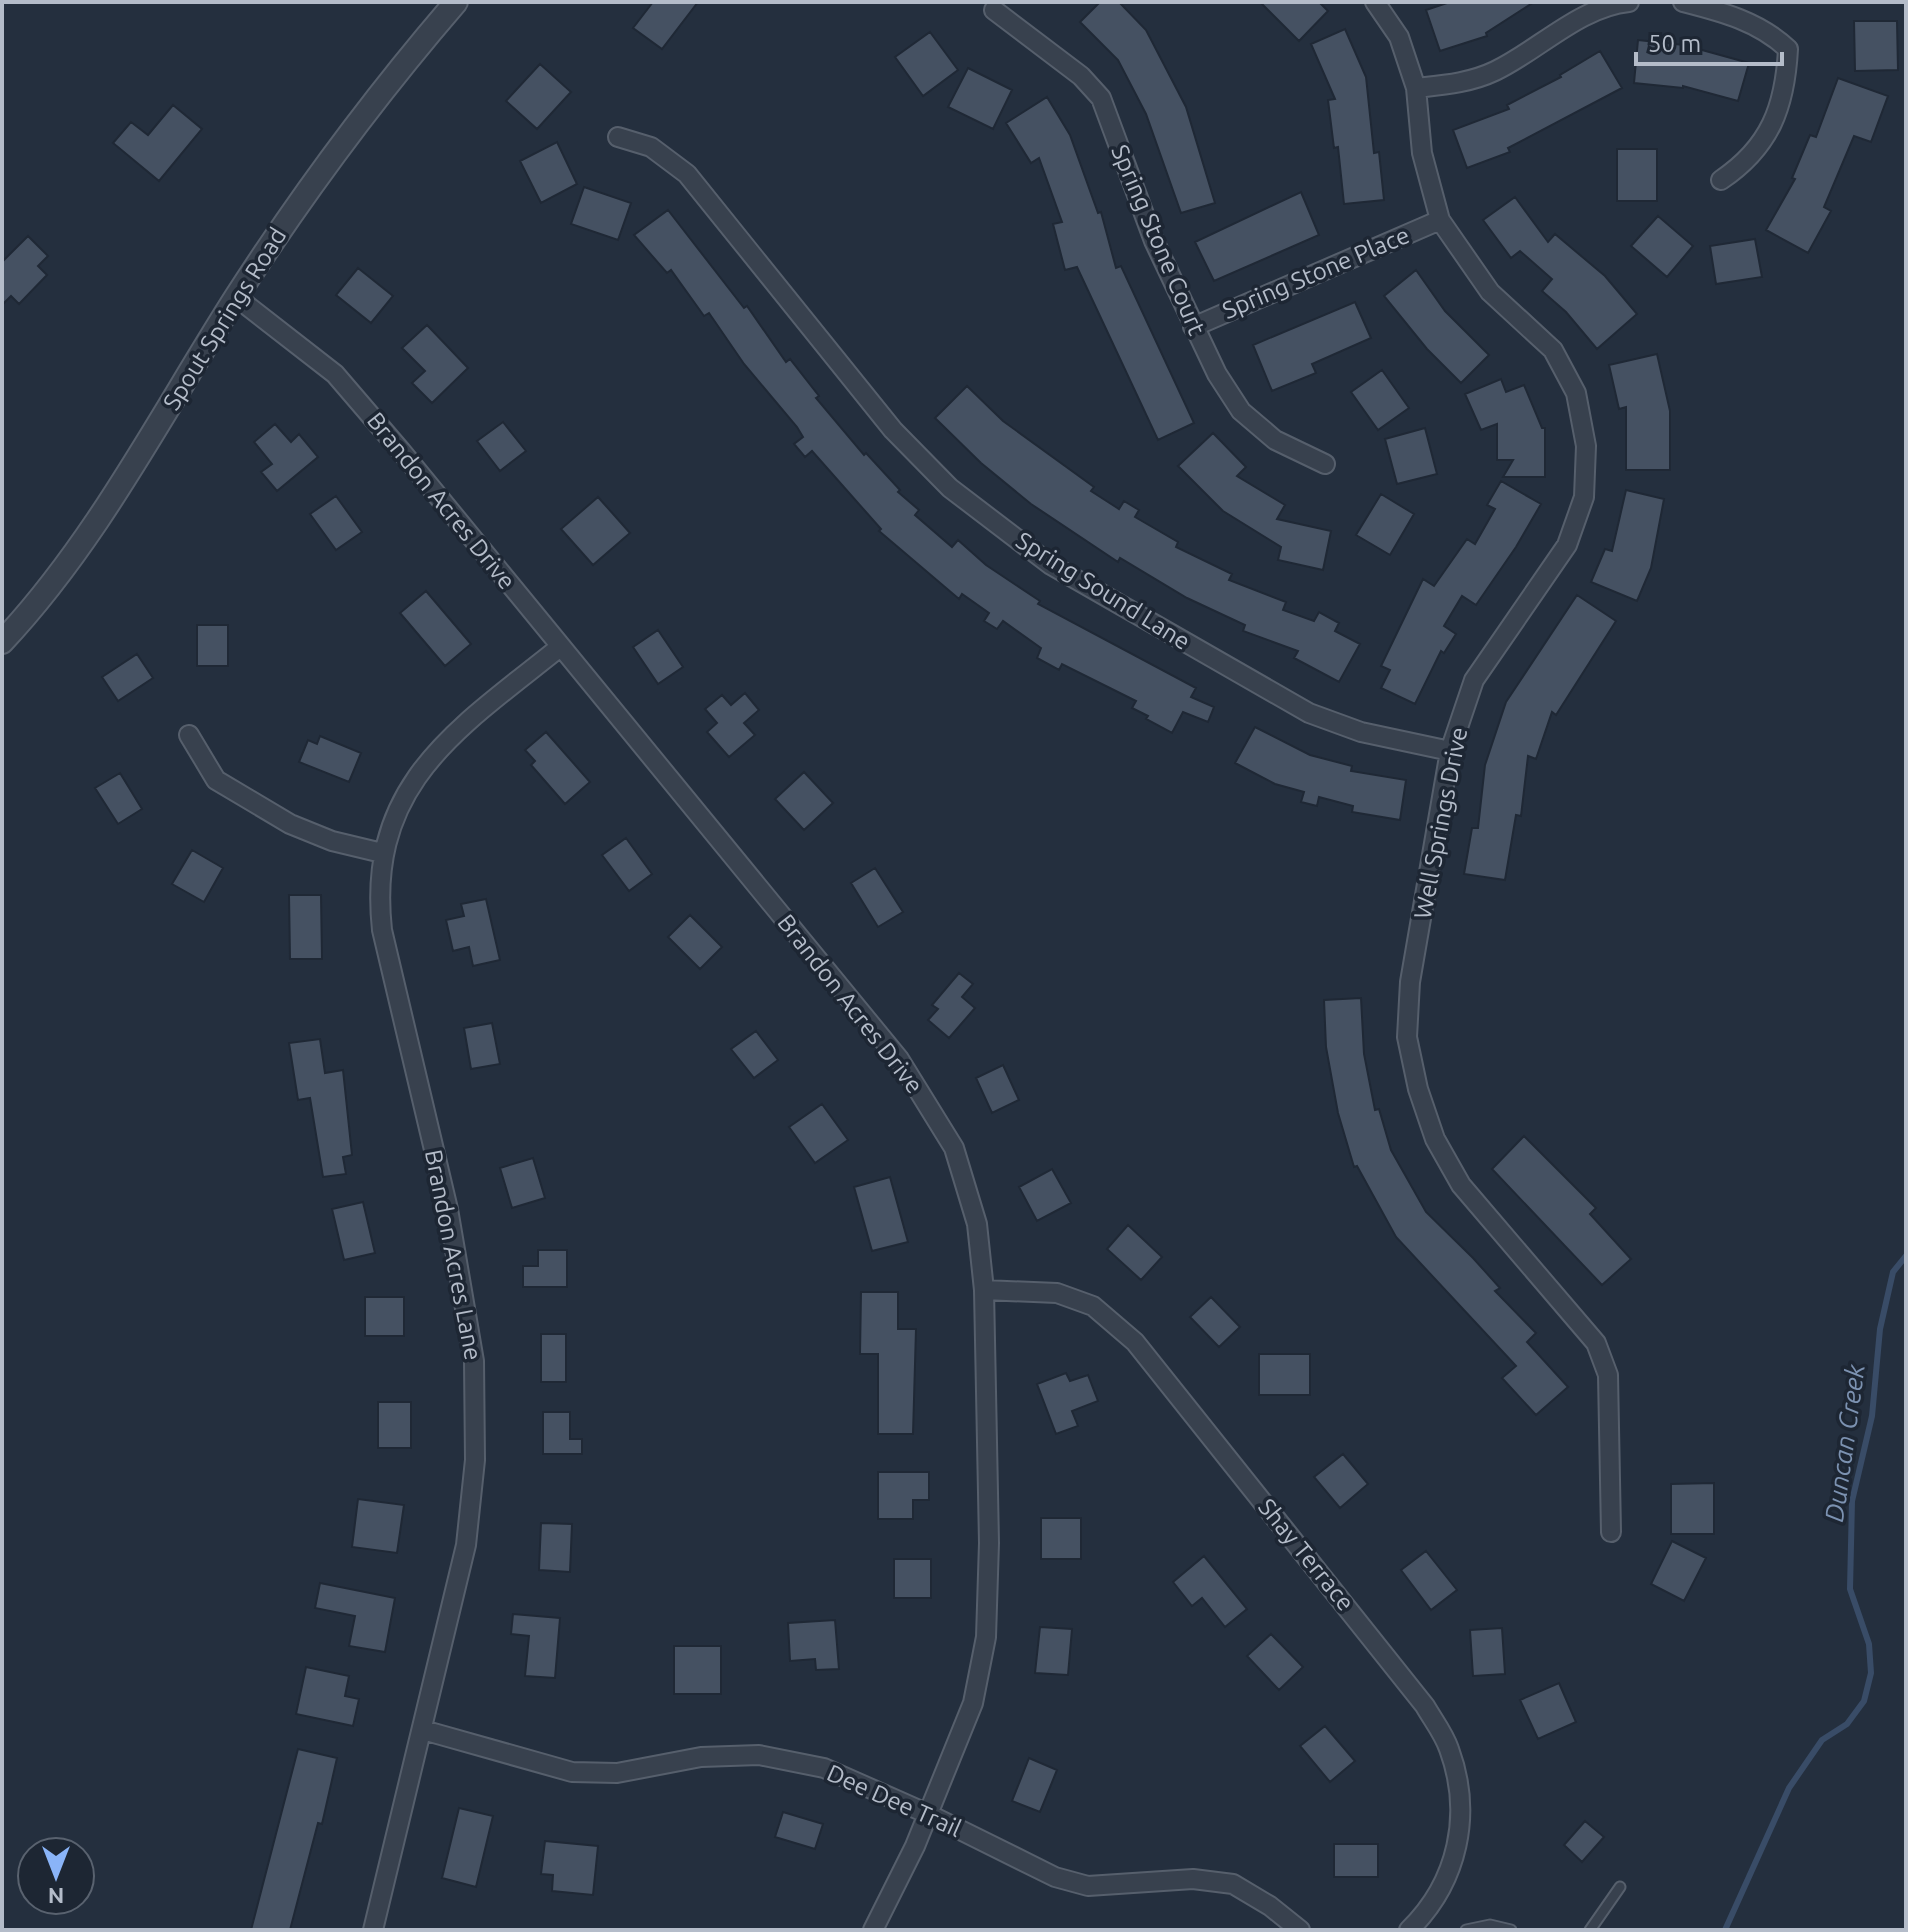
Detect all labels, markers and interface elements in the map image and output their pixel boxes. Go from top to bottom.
scale bar [1636,16,1782,66]
text: 50 m [1648,30,1701,57]
street label: Spring Stone Court [1106,141,1211,339]
street label: Spring Stone Place [1218,221,1413,324]
street label: Spout Springs Road [158,223,292,415]
street label: Brandon Acres Drive [362,407,521,594]
street label: Spring Sound Lane [1011,526,1195,655]
street label: Well Springs Drive [1409,725,1472,921]
street label: Brandon Acres Drive [772,909,929,1098]
street label: Brandon Acres Lane [420,1147,487,1363]
water label: Duncan Creek [1819,1362,1870,1524]
street label: Shay Terrace [1253,1493,1360,1616]
street label: Dee Dee Trail [823,1759,965,1842]
north arrow [16,1836,96,1916]
text: N [48,1884,64,1909]

